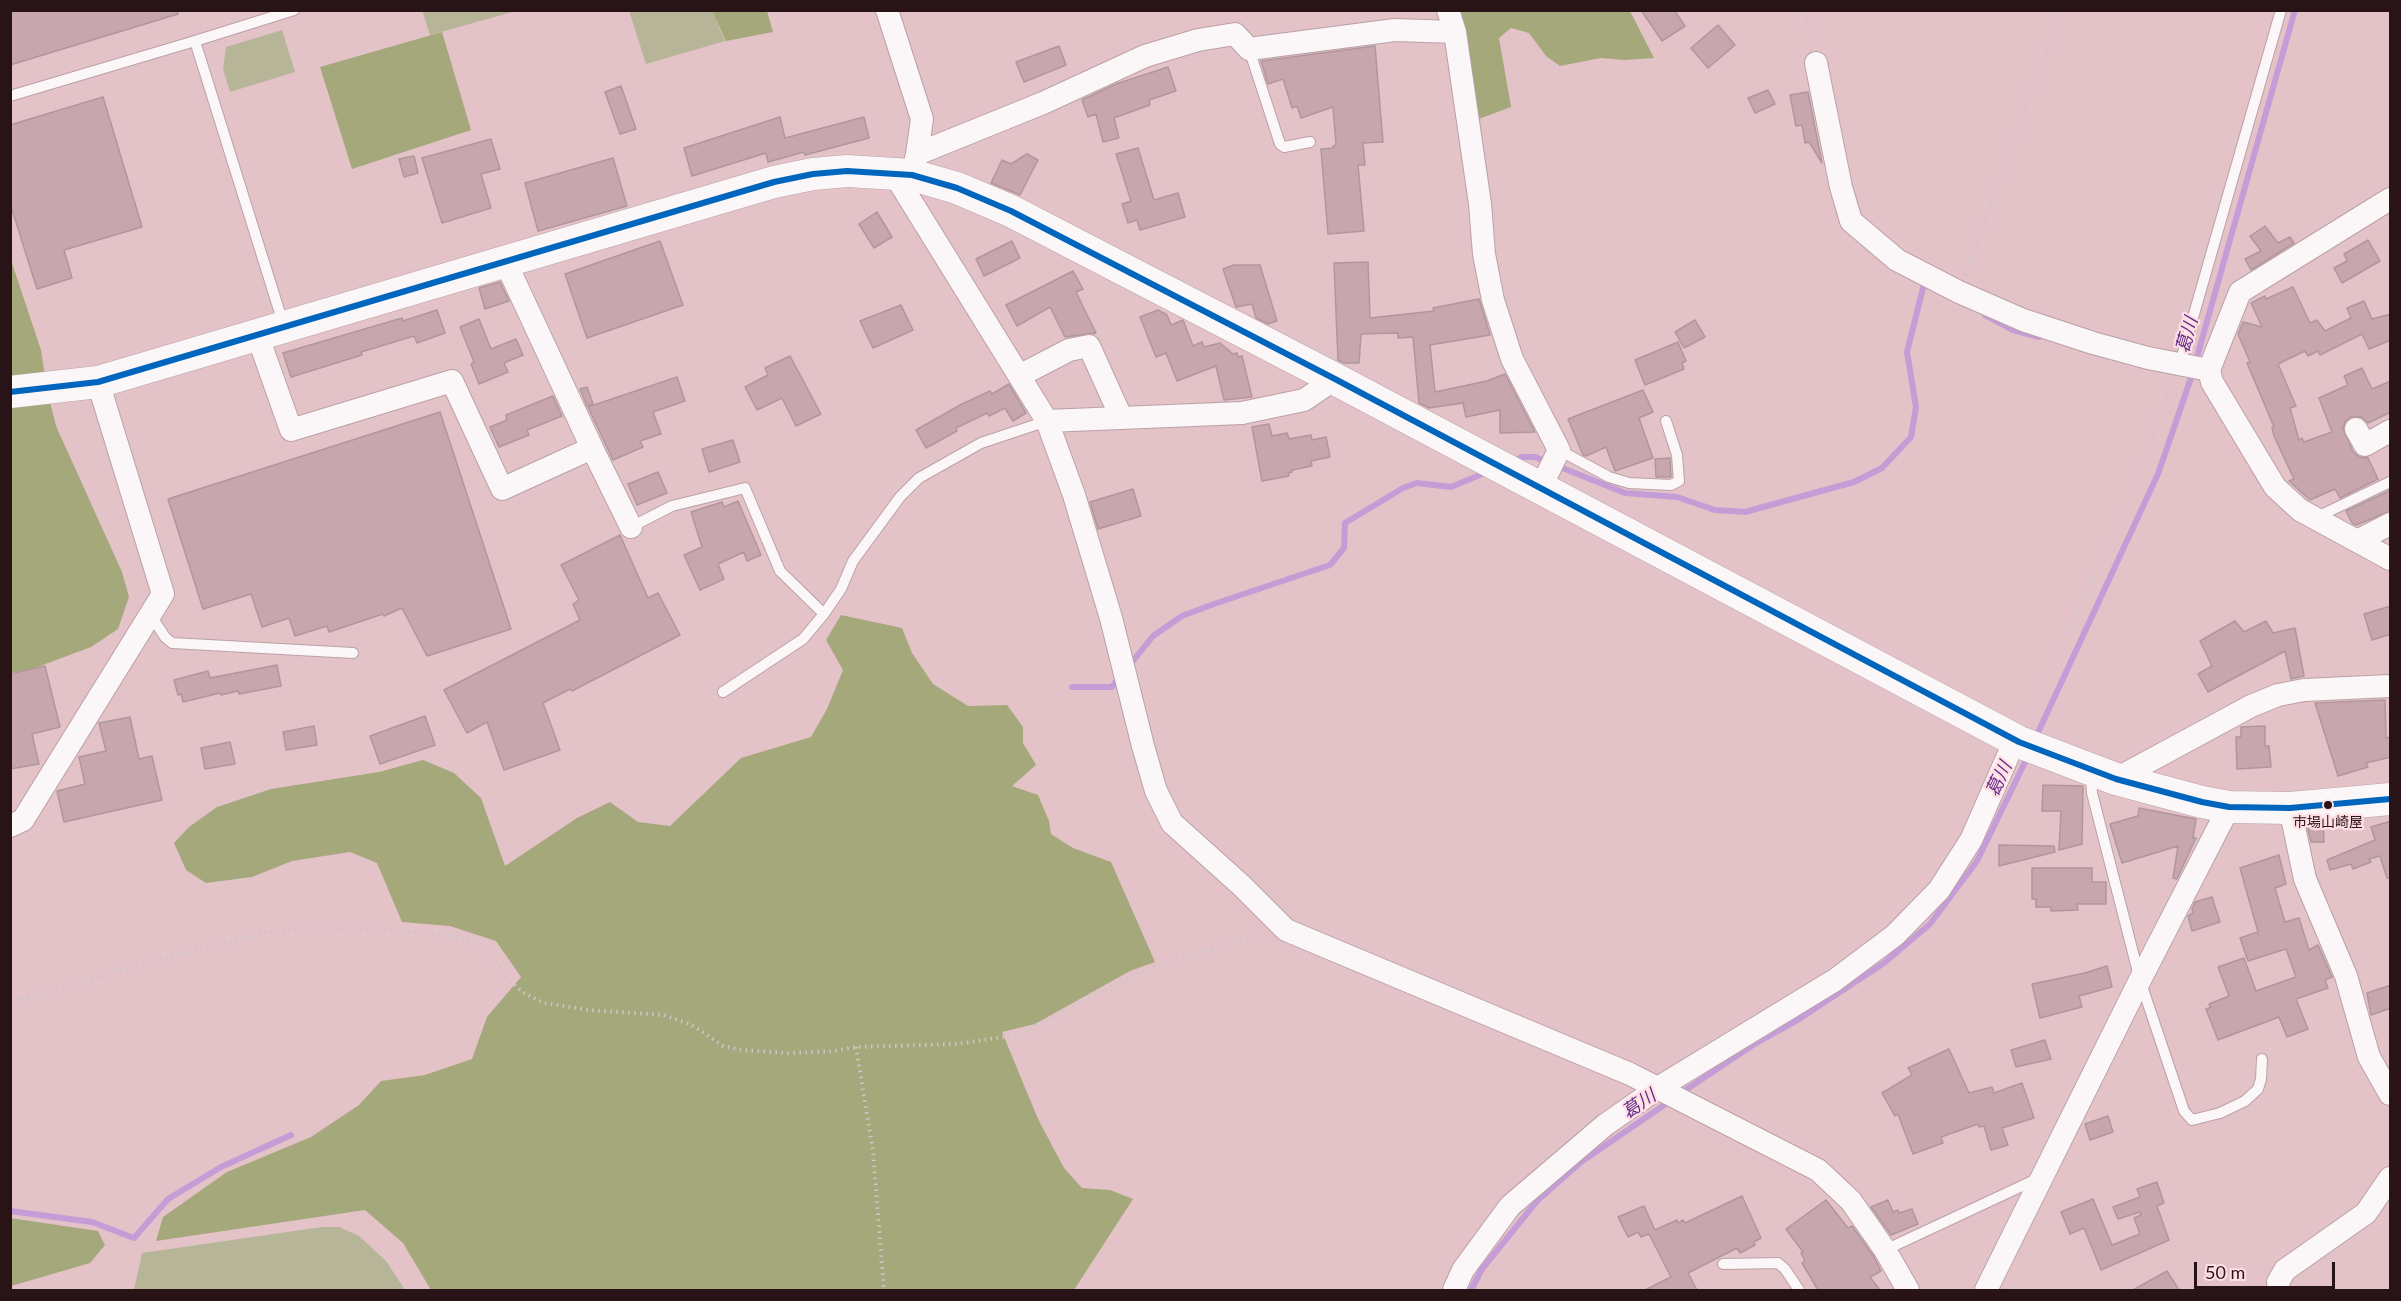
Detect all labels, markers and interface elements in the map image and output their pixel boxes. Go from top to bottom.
water label: 葛川 [2172,315,2202,355]
water label: 葛川 [1982,758,2016,800]
marker: 市場山崎屋 [2322,799,2334,811]
place label: 市場山崎屋 [2293,814,2363,830]
water label: 葛川 [1618,1085,1660,1123]
scale bar [2197,1250,2338,1288]
text: 50 m [2205,1261,2245,1283]

